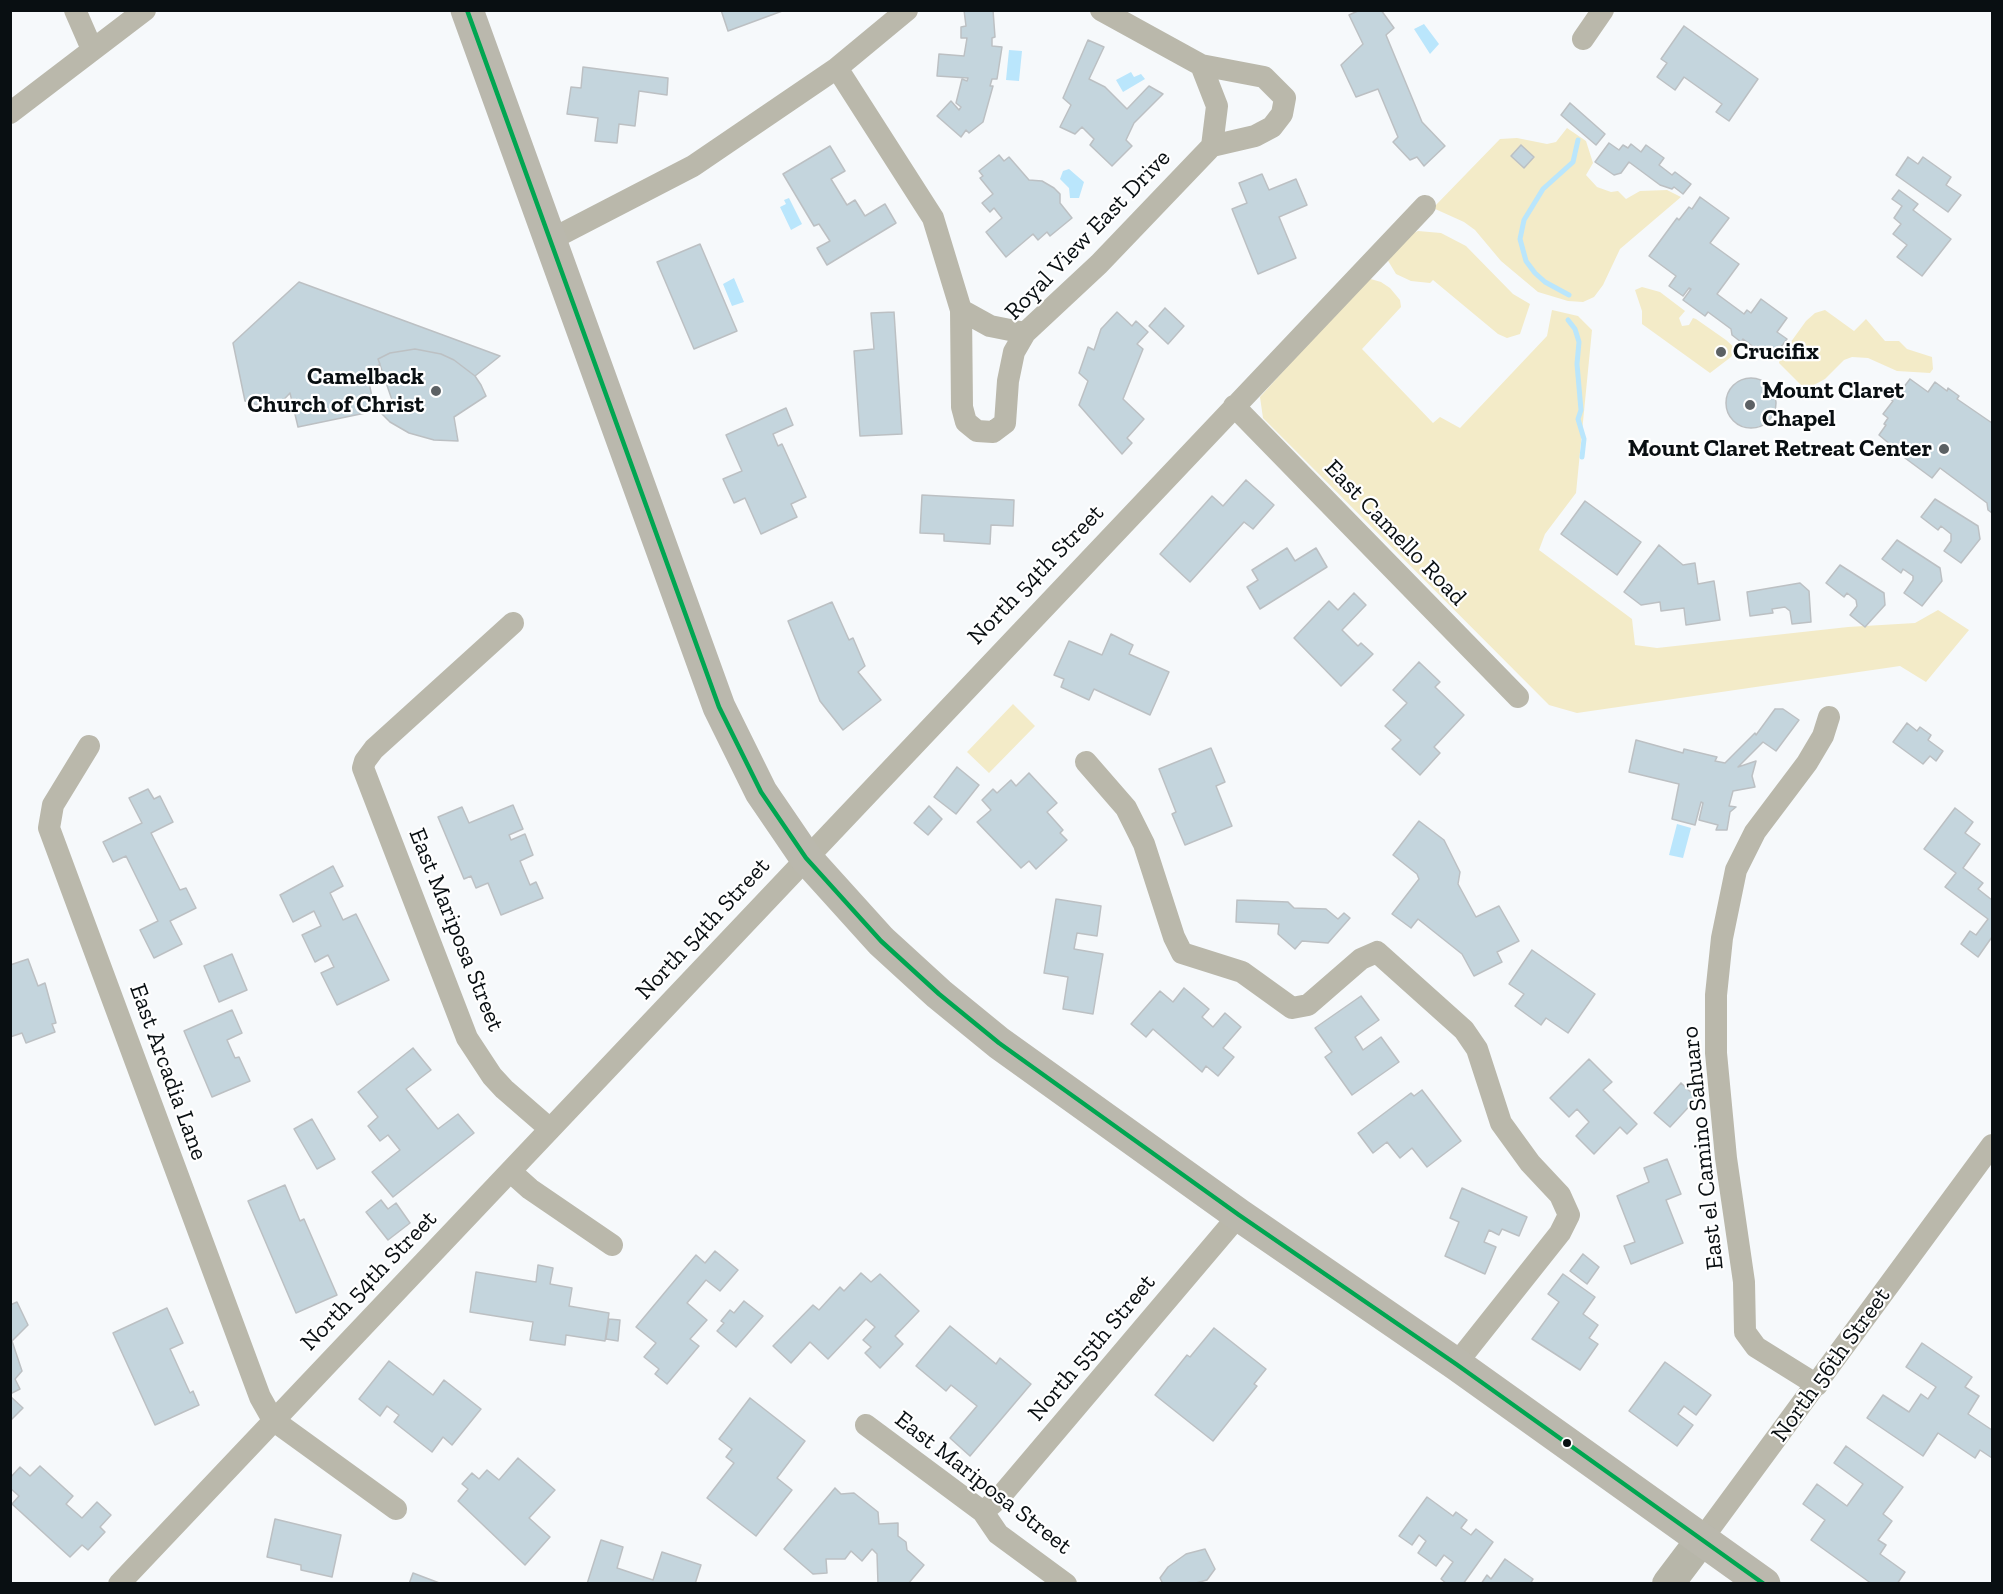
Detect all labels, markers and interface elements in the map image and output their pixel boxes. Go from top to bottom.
street label: Royal View East Drive [999,144,1177,326]
place label: Crucifix [1733,338,1819,366]
marker: Crucifix [1714,345,1728,359]
place label: Camelback Church of Christ [247,363,424,419]
place label: Mount Claret Chapel [1762,377,1904,433]
marker: Camelback Church of Christ [429,384,443,398]
marker: Mount Claret Chapel [1743,398,1757,412]
place label: Mount Claret Retreat Center [1628,435,1932,463]
marker: Mount Claret Retreat Center [1937,442,1951,456]
street label: East Camello Road [1318,454,1472,612]
street label: North 54th Street [962,499,1110,651]
street label: East Mariposa Street [402,824,510,1036]
street label: North 54th Street [630,852,776,1006]
street label: East Arcadia Lane [123,980,213,1164]
street label: East el Camino Sahuaro [1676,1025,1730,1271]
street label: North 54th Street [295,1205,443,1357]
street label: North 55th Street [1022,1269,1162,1427]
street label: North 56th Street [1765,1282,1897,1448]
street label: East Mariposa Street [889,1405,1077,1561]
unlabelled marker [1561,1437,1573,1449]

